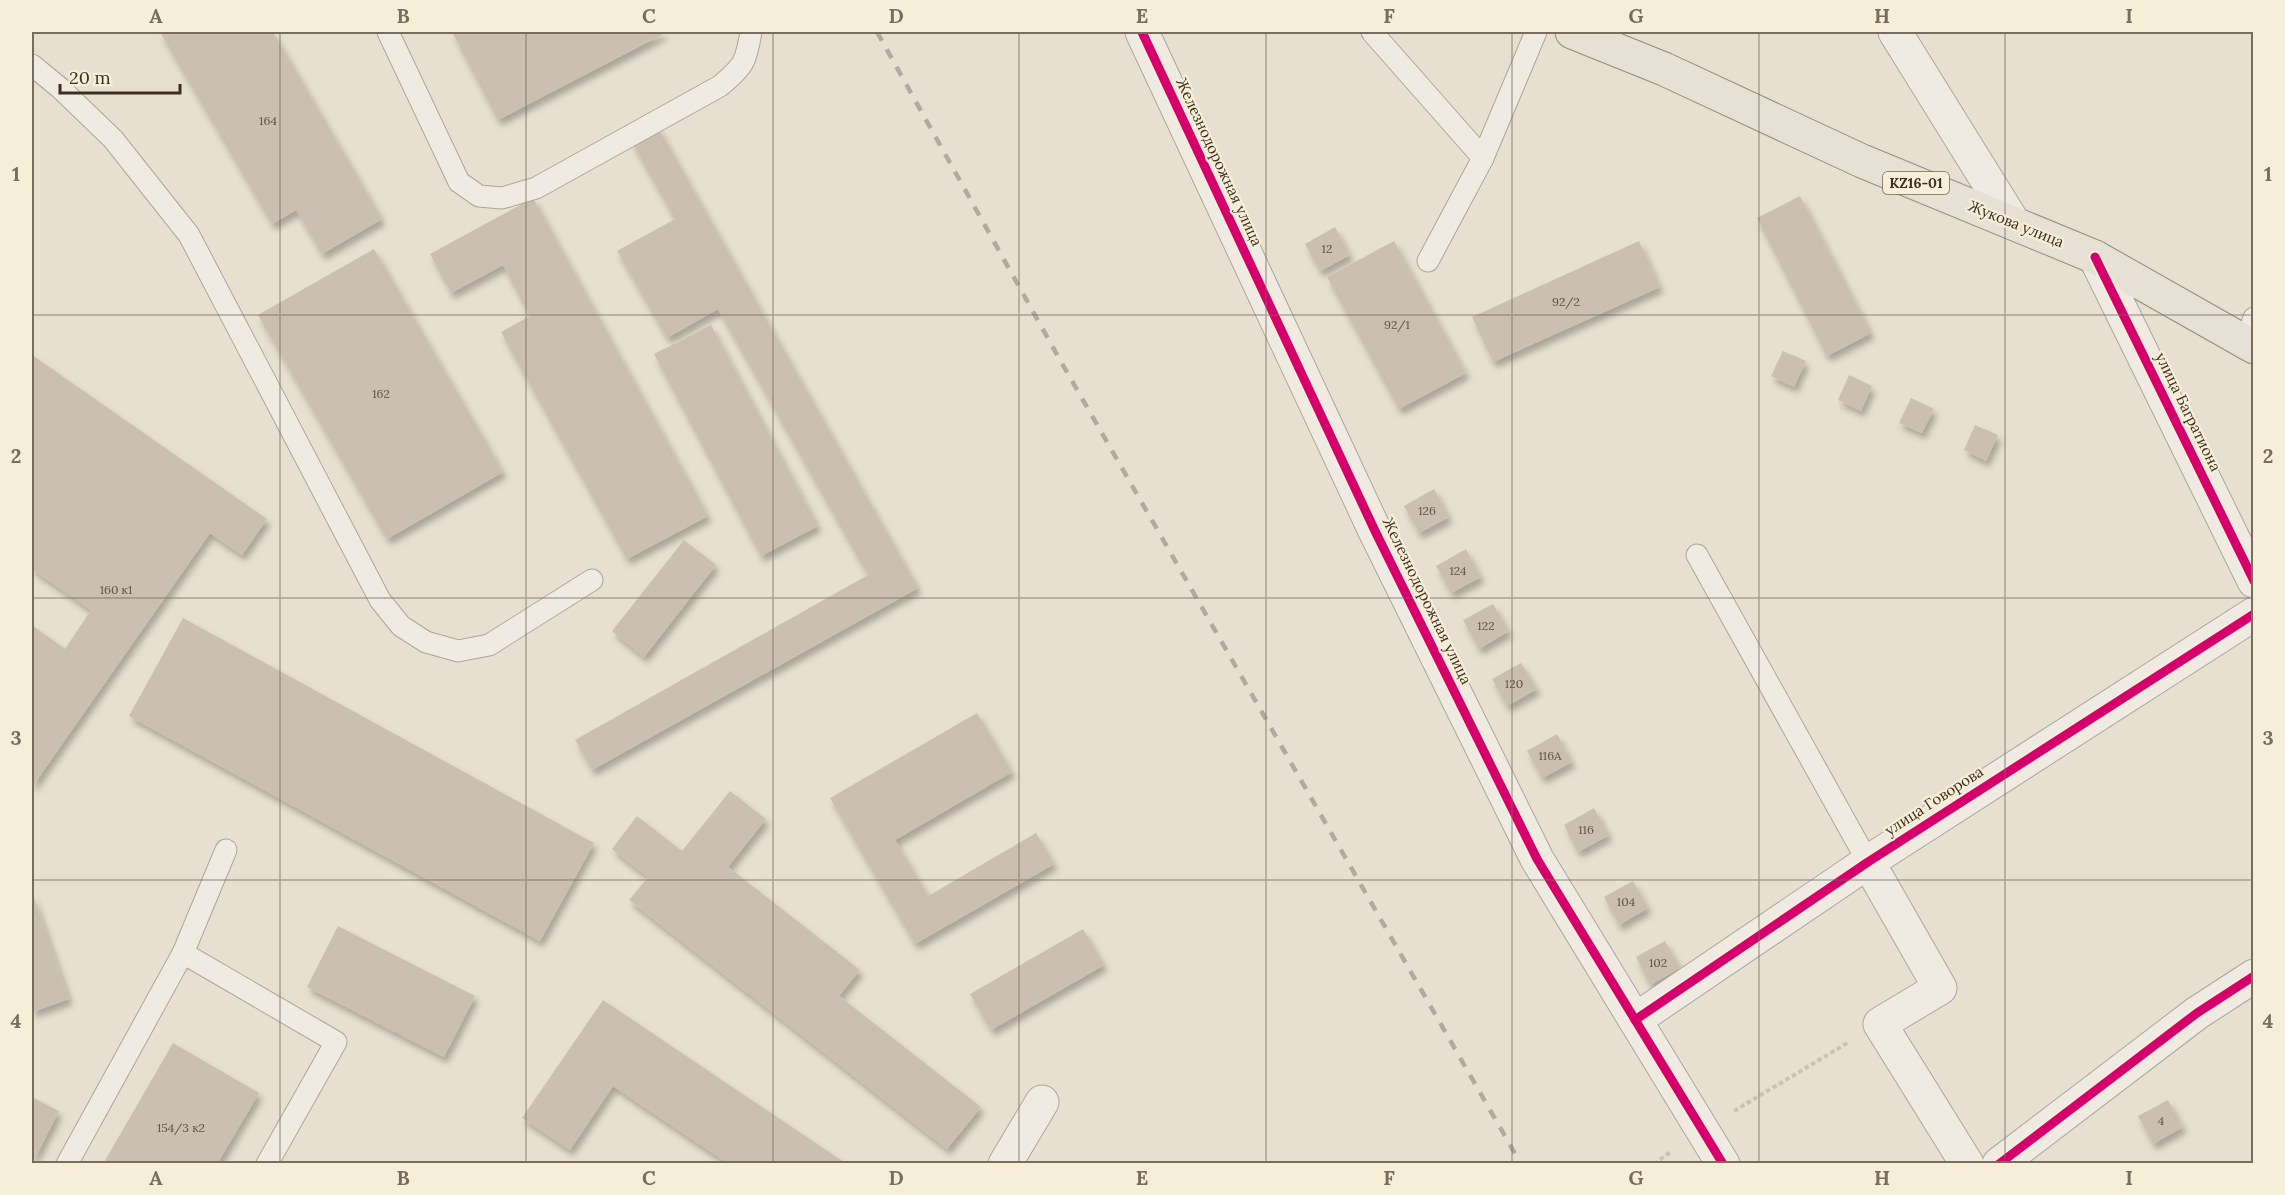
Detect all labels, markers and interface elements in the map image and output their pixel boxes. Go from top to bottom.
text: A [149,3,163,28]
text: B [396,3,410,28]
text: C [642,3,656,28]
text: D [888,3,904,28]
text: E [1136,3,1148,28]
text: F [1383,3,1395,28]
text: G [1628,3,1644,28]
text: H [1874,3,1890,28]
text: I [2125,3,2133,28]
scale bar [60,57,180,95]
text: 20 m [69,66,111,89]
street label: Железнодорожная улица [1172,75,1267,249]
house number: 164 [259,113,277,128]
text: 1 [12,161,20,186]
text: 1 [2264,161,2272,186]
road number: KZ16-01 [1883,172,1949,194]
street label: Жукова улица [1966,196,2067,251]
house number: 12 [1322,241,1332,256]
house number: 92/2 [1552,294,1580,310]
house number: 92/1 [1384,317,1410,333]
street label: улица Багратиона [2151,349,2226,475]
house number: 162 [372,386,390,401]
text: 2 [11,443,21,468]
text: 2 [2263,443,2273,468]
house number: 126 [1418,503,1436,518]
street label: Железнодорожная улица [1379,514,1476,688]
house number: 124 [1449,563,1467,578]
house number: 160 к1 [100,582,132,597]
house number: 122 [1477,618,1495,633]
house number: 120 [1505,676,1523,691]
text: 3 [10,725,22,750]
text: 3 [2262,725,2274,750]
house number: 116А [1538,748,1562,763]
street label: улица Говорова [1881,761,1987,840]
house number: 116 [1578,822,1594,837]
house number: 104 [1617,894,1636,909]
house number: 102 [1649,955,1667,970]
text: 4 [11,1008,22,1033]
text: 4 [2263,1008,2274,1033]
house number: 4 [2158,1113,2165,1128]
house number: 154/3 к2 [157,1120,205,1136]
text: A [149,1165,163,1190]
text: B [396,1165,410,1190]
text: C [642,1165,656,1190]
text: D [888,1165,904,1190]
text: E [1136,1165,1148,1190]
text: F [1383,1165,1395,1190]
text: G [1628,1165,1644,1190]
text: H [1874,1165,1890,1190]
text: I [2125,1165,2133,1190]

